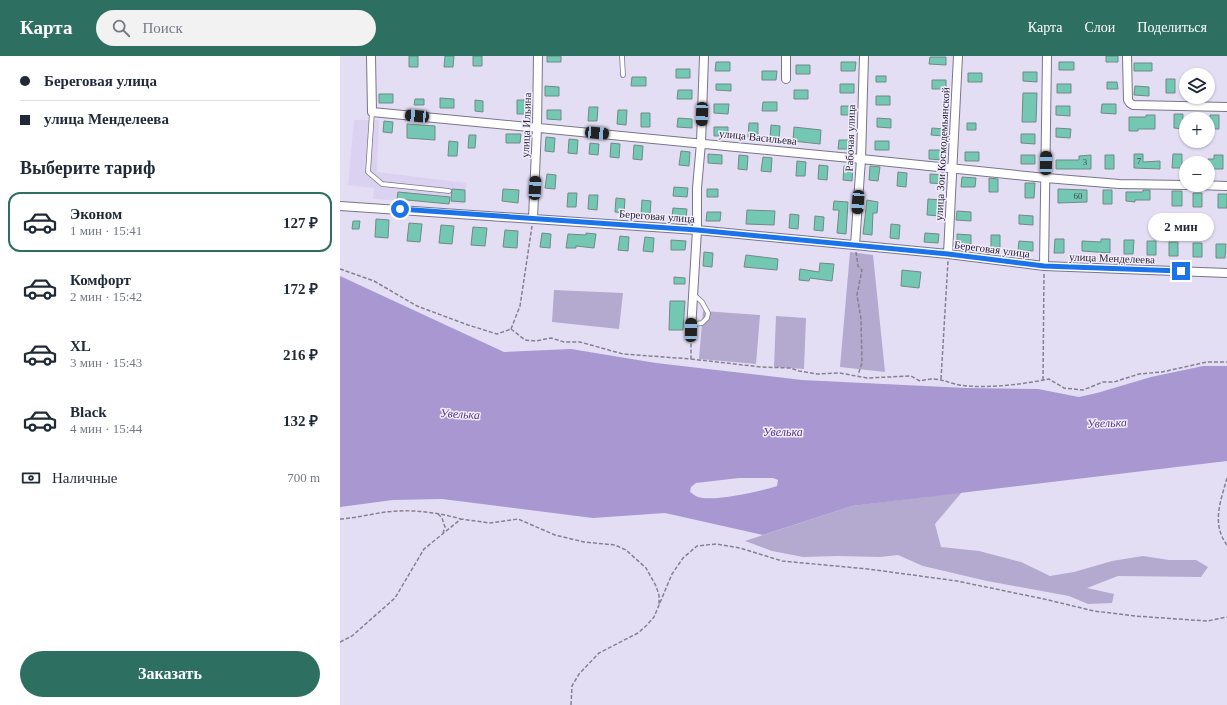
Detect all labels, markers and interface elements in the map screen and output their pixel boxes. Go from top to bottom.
search box [96,10,376,46]
text: Карта [20,17,72,38]
icon: search [110,17,132,39]
text: Поиск [142,20,183,36]
text: Карта [1028,20,1062,35]
text: Слои [1084,20,1115,35]
text: Поделиться [1137,20,1207,35]
map controls [1179,68,1215,192]
button: layers [1179,68,1215,104]
text: Береговая улица [44,73,157,89]
street label: улица Зои Космодемьянской [933,87,951,221]
street label: улица Ильина [519,92,533,158]
car [696,102,708,126]
street label: Рабочая улица [843,104,857,172]
car [405,109,429,123]
text: улица Менделеева [44,111,169,127]
button: + [1179,112,1215,148]
car [585,126,609,140]
street label: улица Васильева [718,127,798,147]
car [1040,151,1052,175]
house number: 7 [1137,156,1142,166]
button: − [1179,156,1215,192]
house number: 3 [1083,157,1088,167]
text: Выберите тариф [20,158,155,178]
car [528,176,542,200]
car [851,190,865,214]
house number: 60 [1074,191,1083,201]
route start [391,200,409,218]
icon: car [22,204,58,240]
text: Эконом [70,206,122,222]
street label: Береговая улица [619,207,696,225]
callout: 2 мин [1148,213,1214,241]
text: 127 ₽ [283,215,318,231]
text: 2 мин [1164,219,1198,234]
text: 1 мин · 15:41 [70,223,142,238]
street label: Береговая улица [953,238,1031,260]
street label: улица Менделеева [1069,251,1155,266]
route end [1172,262,1190,280]
icon: car [22,270,58,306]
text: Комфорт [70,272,131,288]
text: 172 ₽ [283,281,318,297]
text: 2 мин · 15:42 [70,289,142,304]
car [685,318,697,342]
icon: car [22,336,58,372]
text: XL [70,338,91,354]
text: 216 ₽ [283,347,318,363]
text: 3 мин · 15:43 [70,355,142,370]
icon: car [22,402,58,438]
text: Black [70,404,107,420]
water label: Увелька [440,406,480,422]
text: 132 ₽ [283,413,318,429]
water label: Увелька [1087,415,1127,431]
text: 4 мин · 15:44 [70,421,142,436]
water label: Увелька [763,425,803,439]
icon: cash [20,467,42,489]
text: Наличные [52,470,117,486]
text: 700 m [287,470,320,485]
button: Заказать [20,651,320,697]

